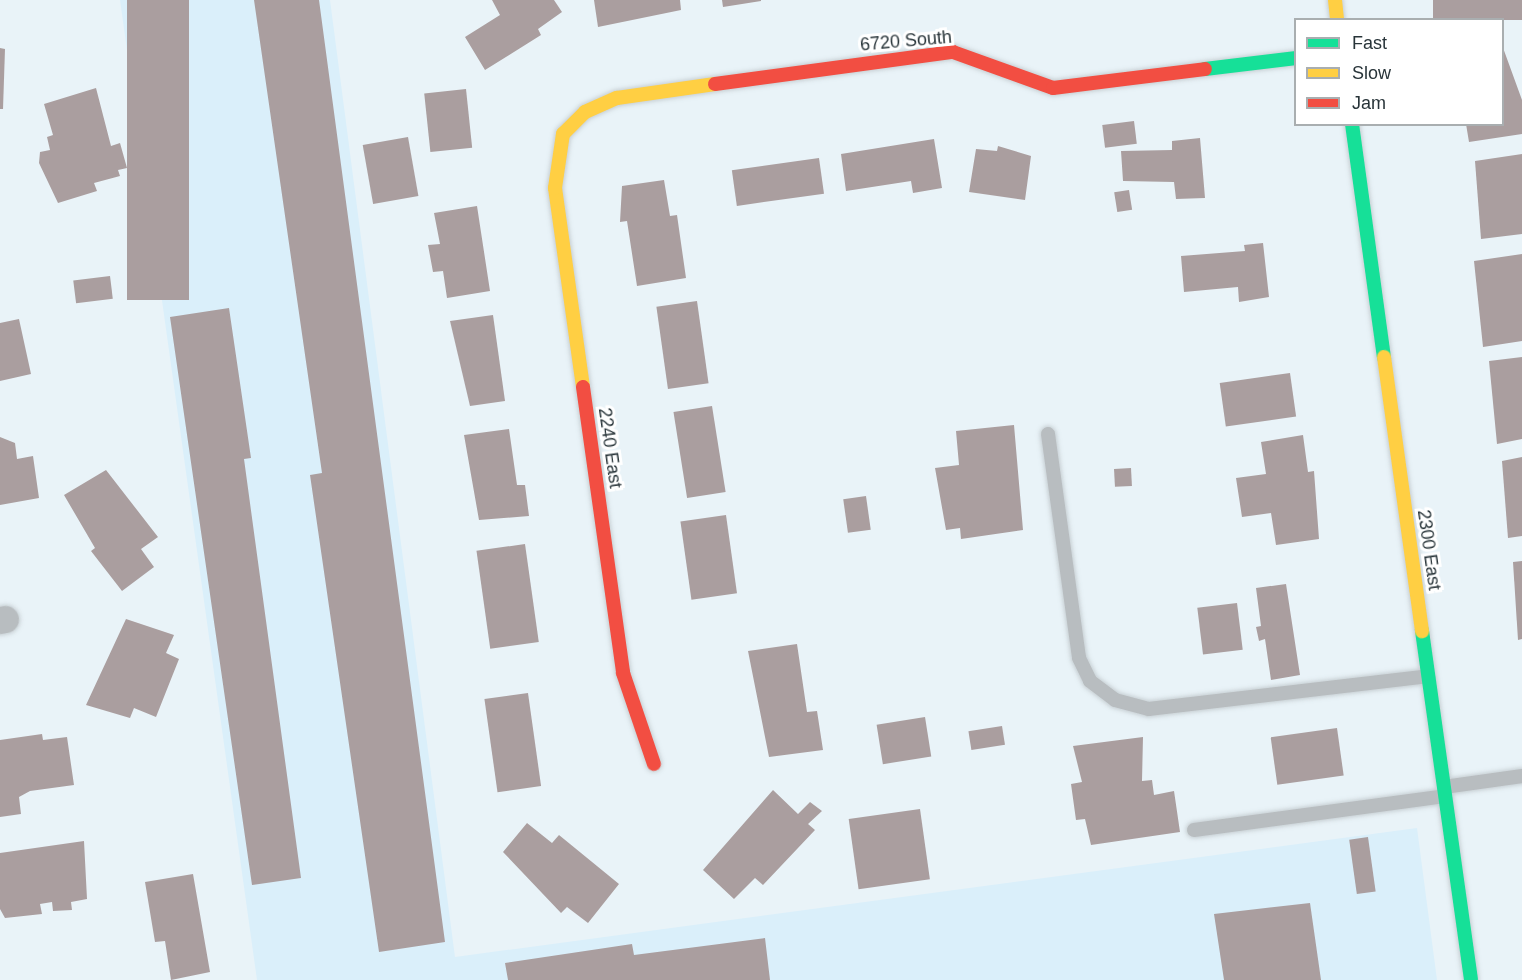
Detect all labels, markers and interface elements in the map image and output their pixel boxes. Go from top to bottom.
legend [1294,18,1504,126]
street label: 6720 South [859,26,953,56]
text: Fast [1352,33,1387,53]
text: Slow [1352,63,1391,83]
text: Jam [1352,93,1386,113]
street label: 2240 East [594,406,626,490]
street label: 2300 East [1413,508,1445,592]

